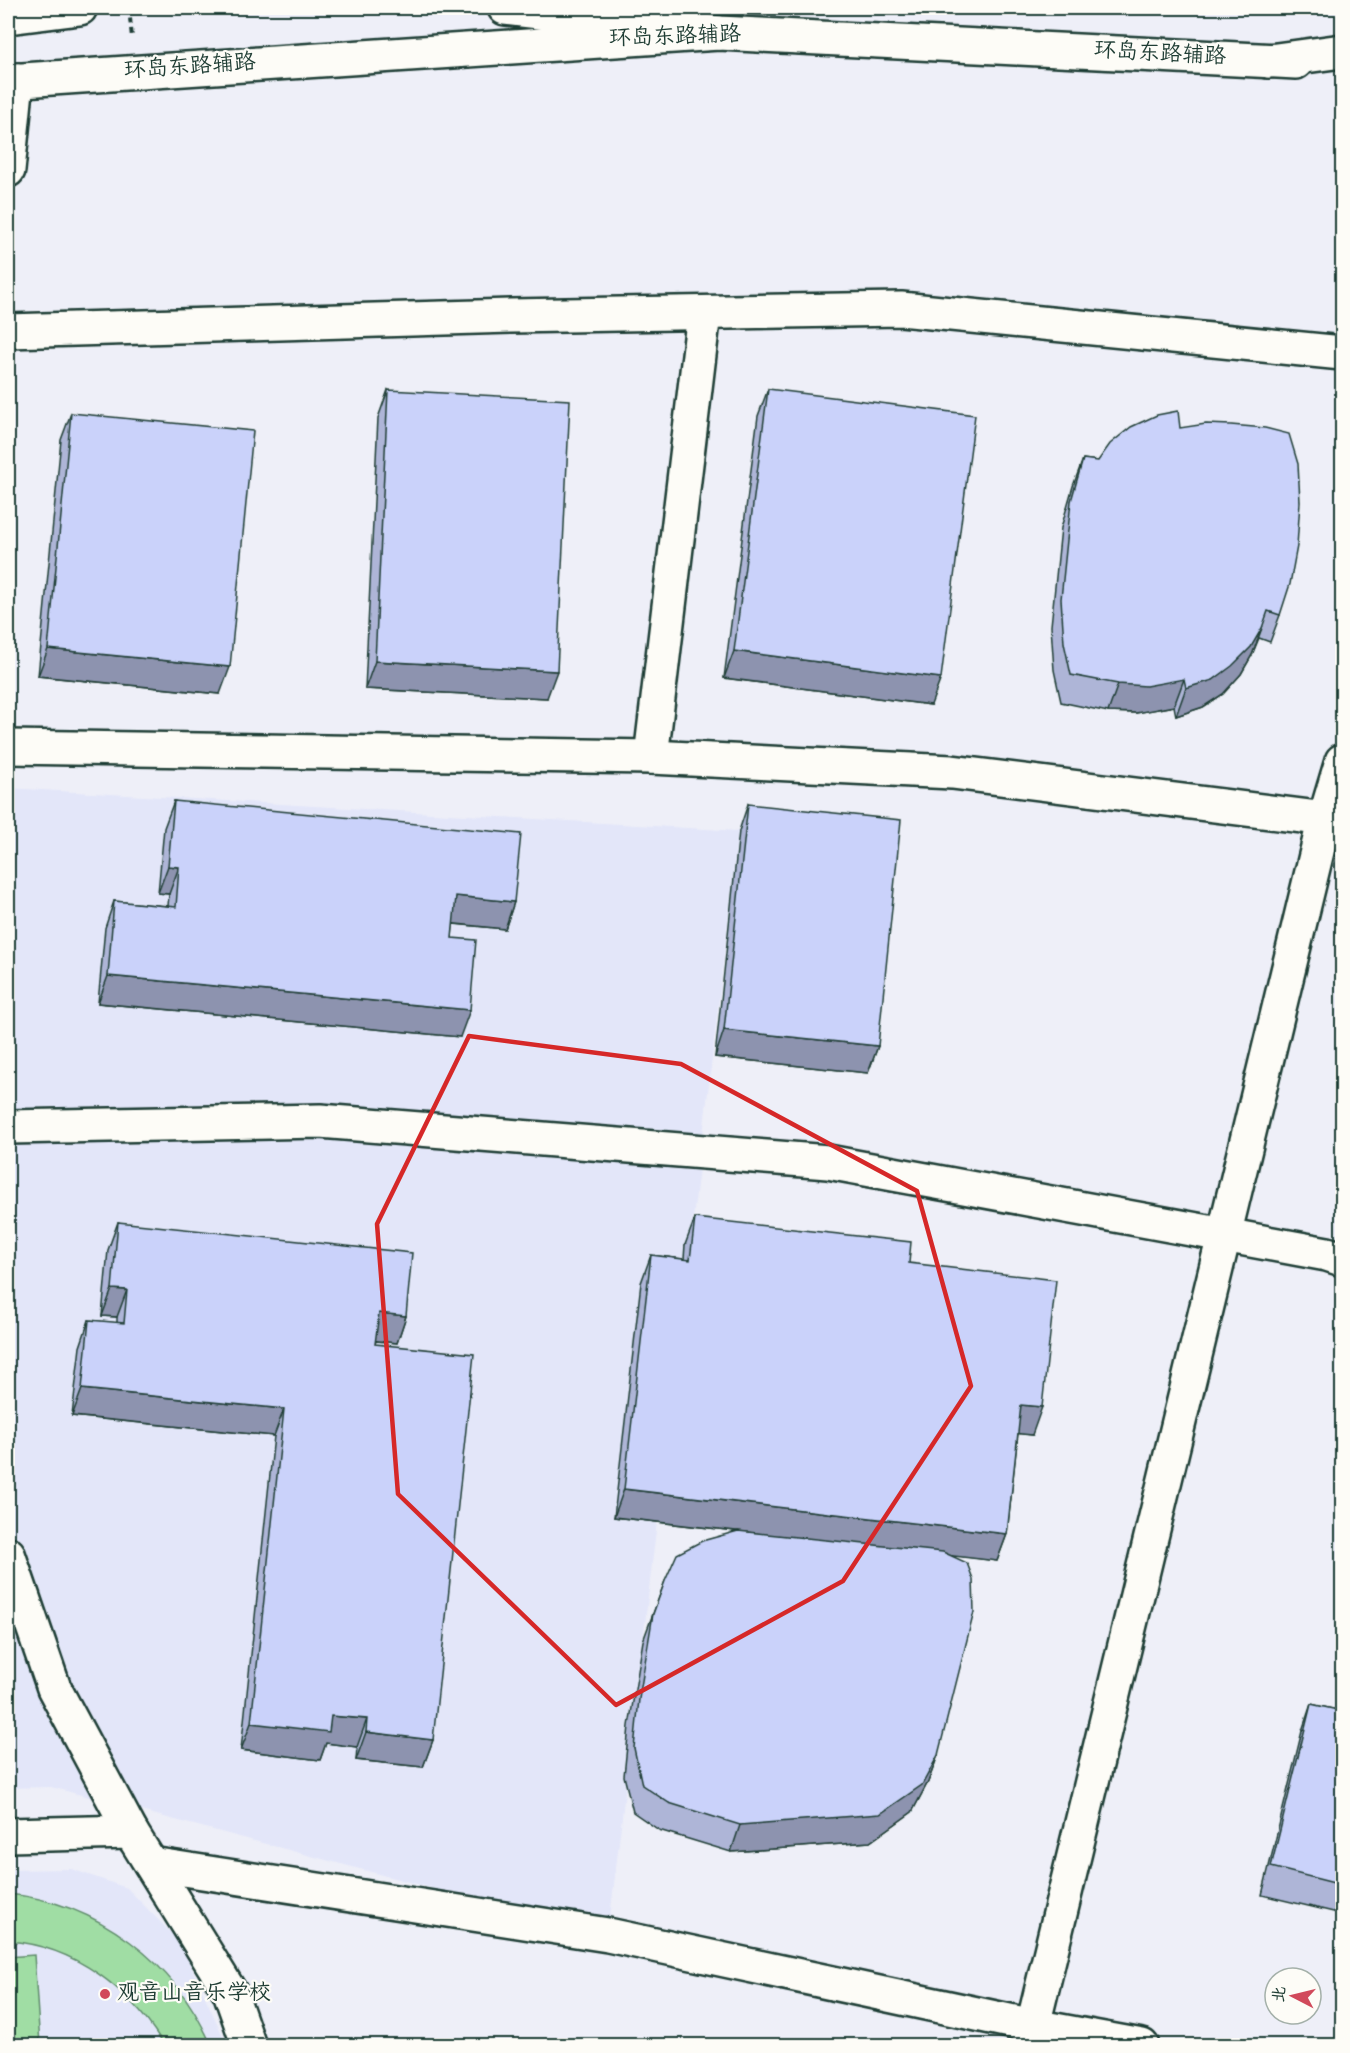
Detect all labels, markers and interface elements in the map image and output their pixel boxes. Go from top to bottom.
street label: 环岛东路辅路 [608,20,742,56]
street label: 环岛东路辅路 [1093,36,1227,74]
street label: 环岛东路辅路 [123,48,257,88]
north arrow [1263,1966,1323,2026]
place label: 观音山音乐学校 [117,1979,271,2010]
text: 北 [1268,1985,1293,2004]
marker: 观音山音乐学校 [98,1987,112,2001]

